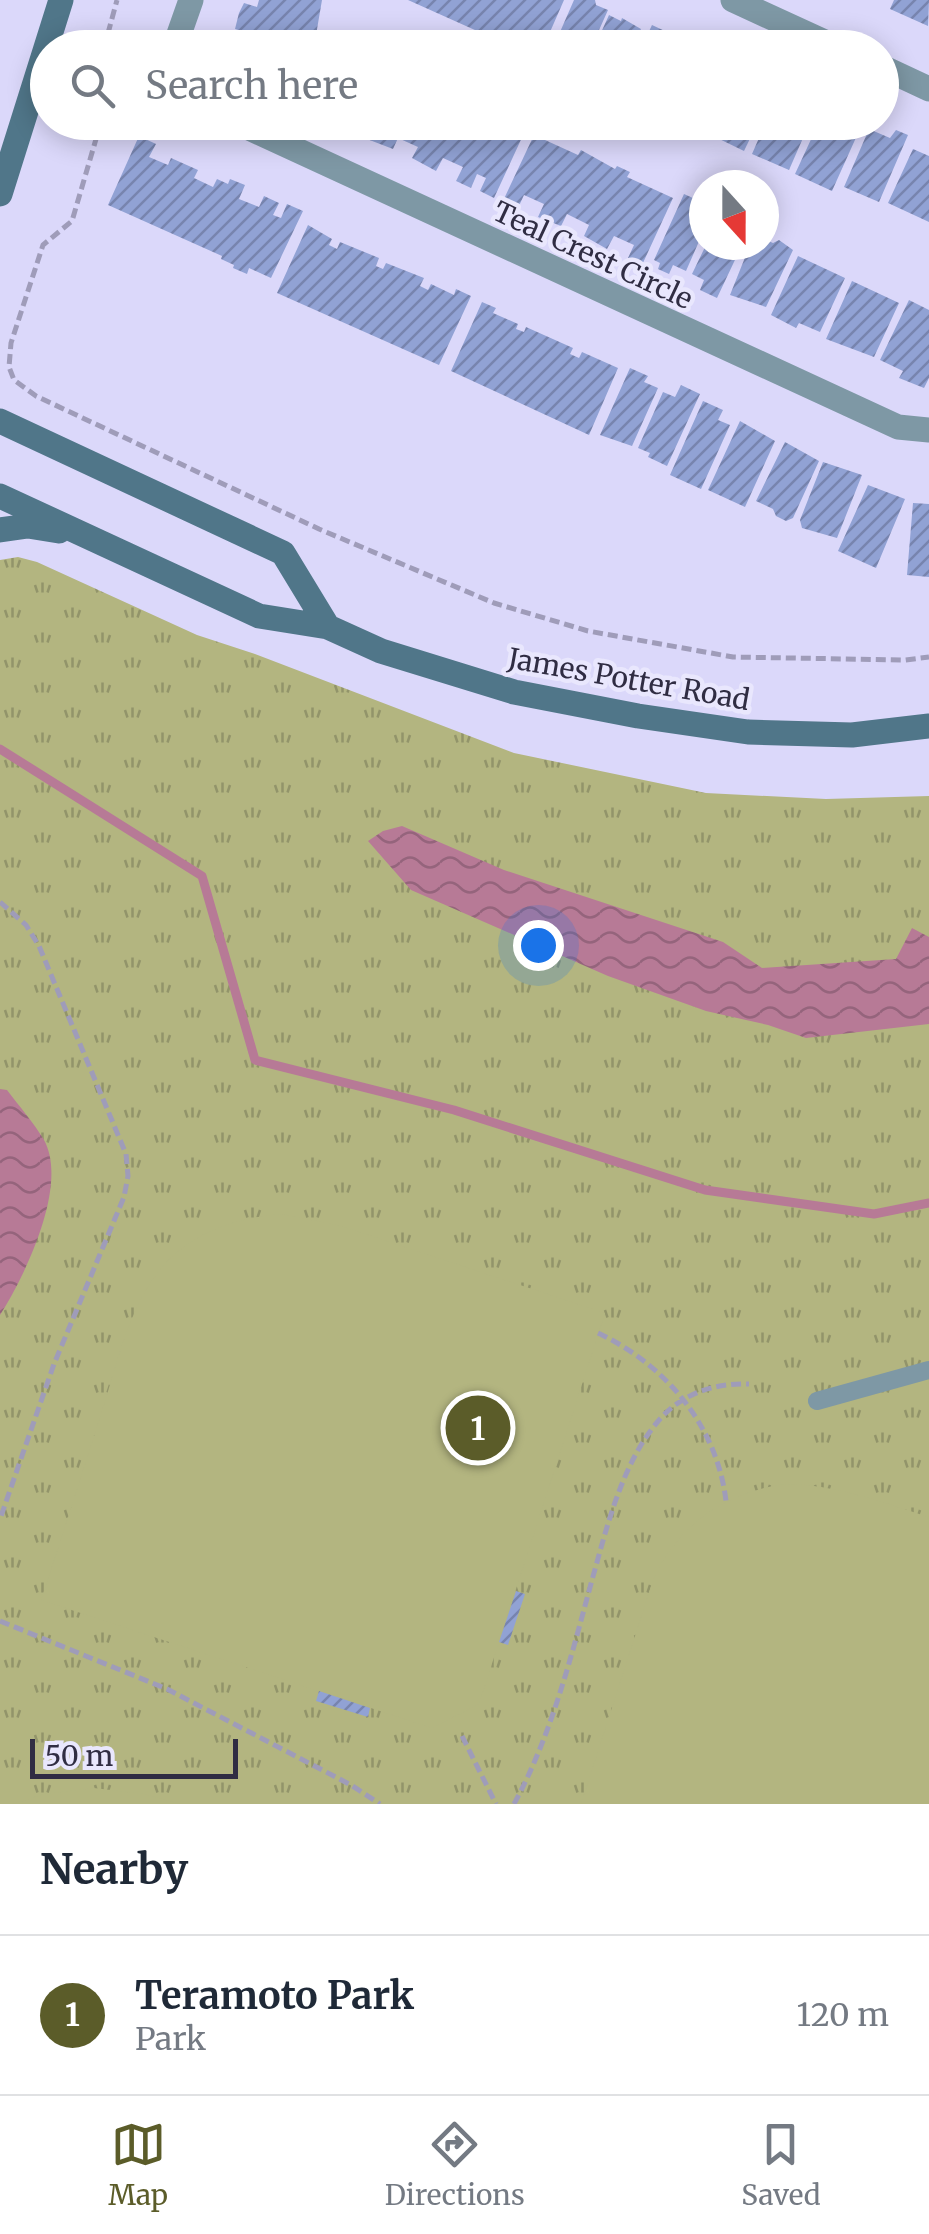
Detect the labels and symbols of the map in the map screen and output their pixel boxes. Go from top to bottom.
north arrow [689,170,779,260]
street label: Teal Crest Circle [488,193,698,317]
street label: James Potter Road [504,640,753,718]
your location [513,920,564,971]
pin: 1 [446,1390,510,1466]
scale bar [30,1734,238,1778]

